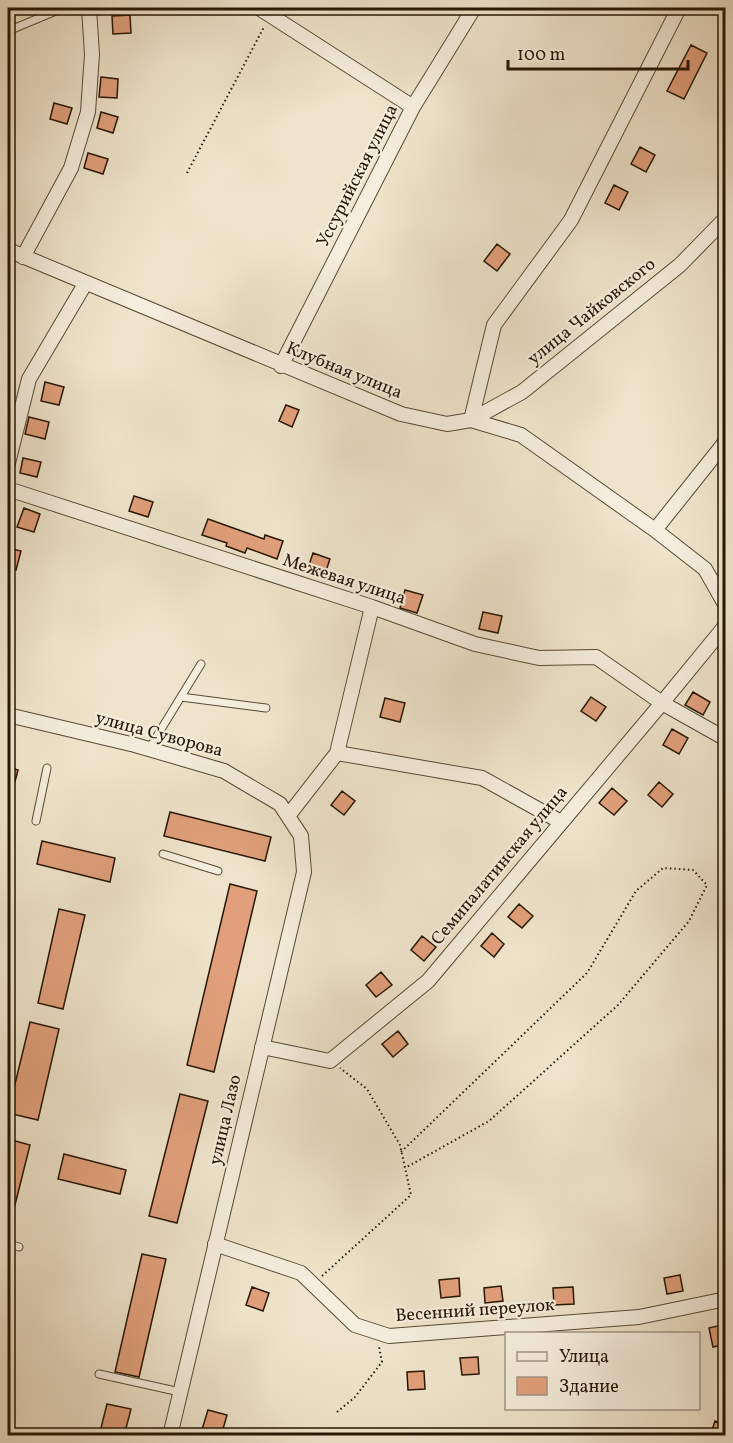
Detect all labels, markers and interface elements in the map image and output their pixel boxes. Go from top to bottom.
scale bar [508,33,688,71]
text: 100 m [517,43,566,68]
street label: Уссурийская улица [311,100,405,252]
street label: улица Чайковского [523,252,661,372]
street label: Клубная улица [282,336,406,406]
street label: Межевая улица [279,548,409,612]
street label: улица Суворова [92,706,226,764]
street label: Семипалатинская улица [426,781,574,951]
street label: улица Лазо [203,1072,249,1168]
street label: Весенний переулок [394,1293,556,1329]
legend [505,1332,700,1410]
text: Улица [559,1345,609,1370]
text: Здание [559,1375,619,1400]

